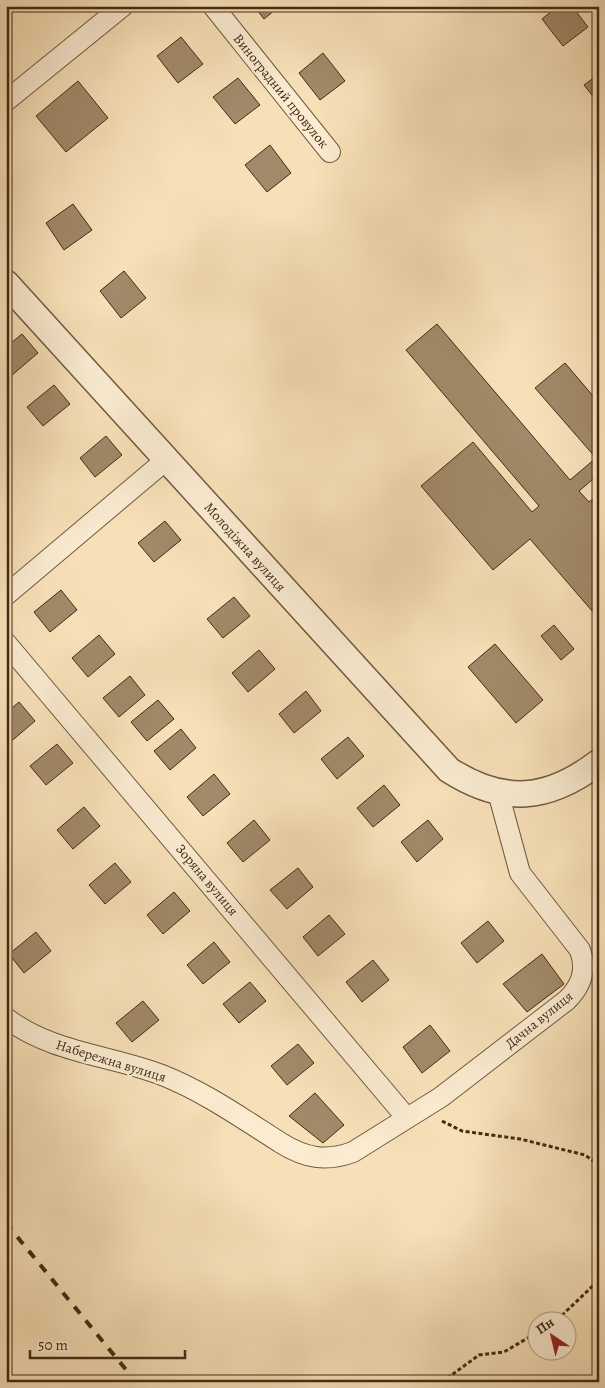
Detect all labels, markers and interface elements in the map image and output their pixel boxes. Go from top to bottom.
street label: Виноградний провулок [229,30,333,152]
street label: Молодіжна вулиця [200,498,290,596]
street label: Зоряна вулиця [171,840,243,920]
street label: Дачна вулиця [501,987,577,1053]
street label: Набережна вулиця [53,1035,169,1087]
north arrow [528,1310,578,1360]
text: Пн [532,1313,558,1339]
scale bar [30,1328,185,1360]
text: 50 m [38,1335,68,1355]

